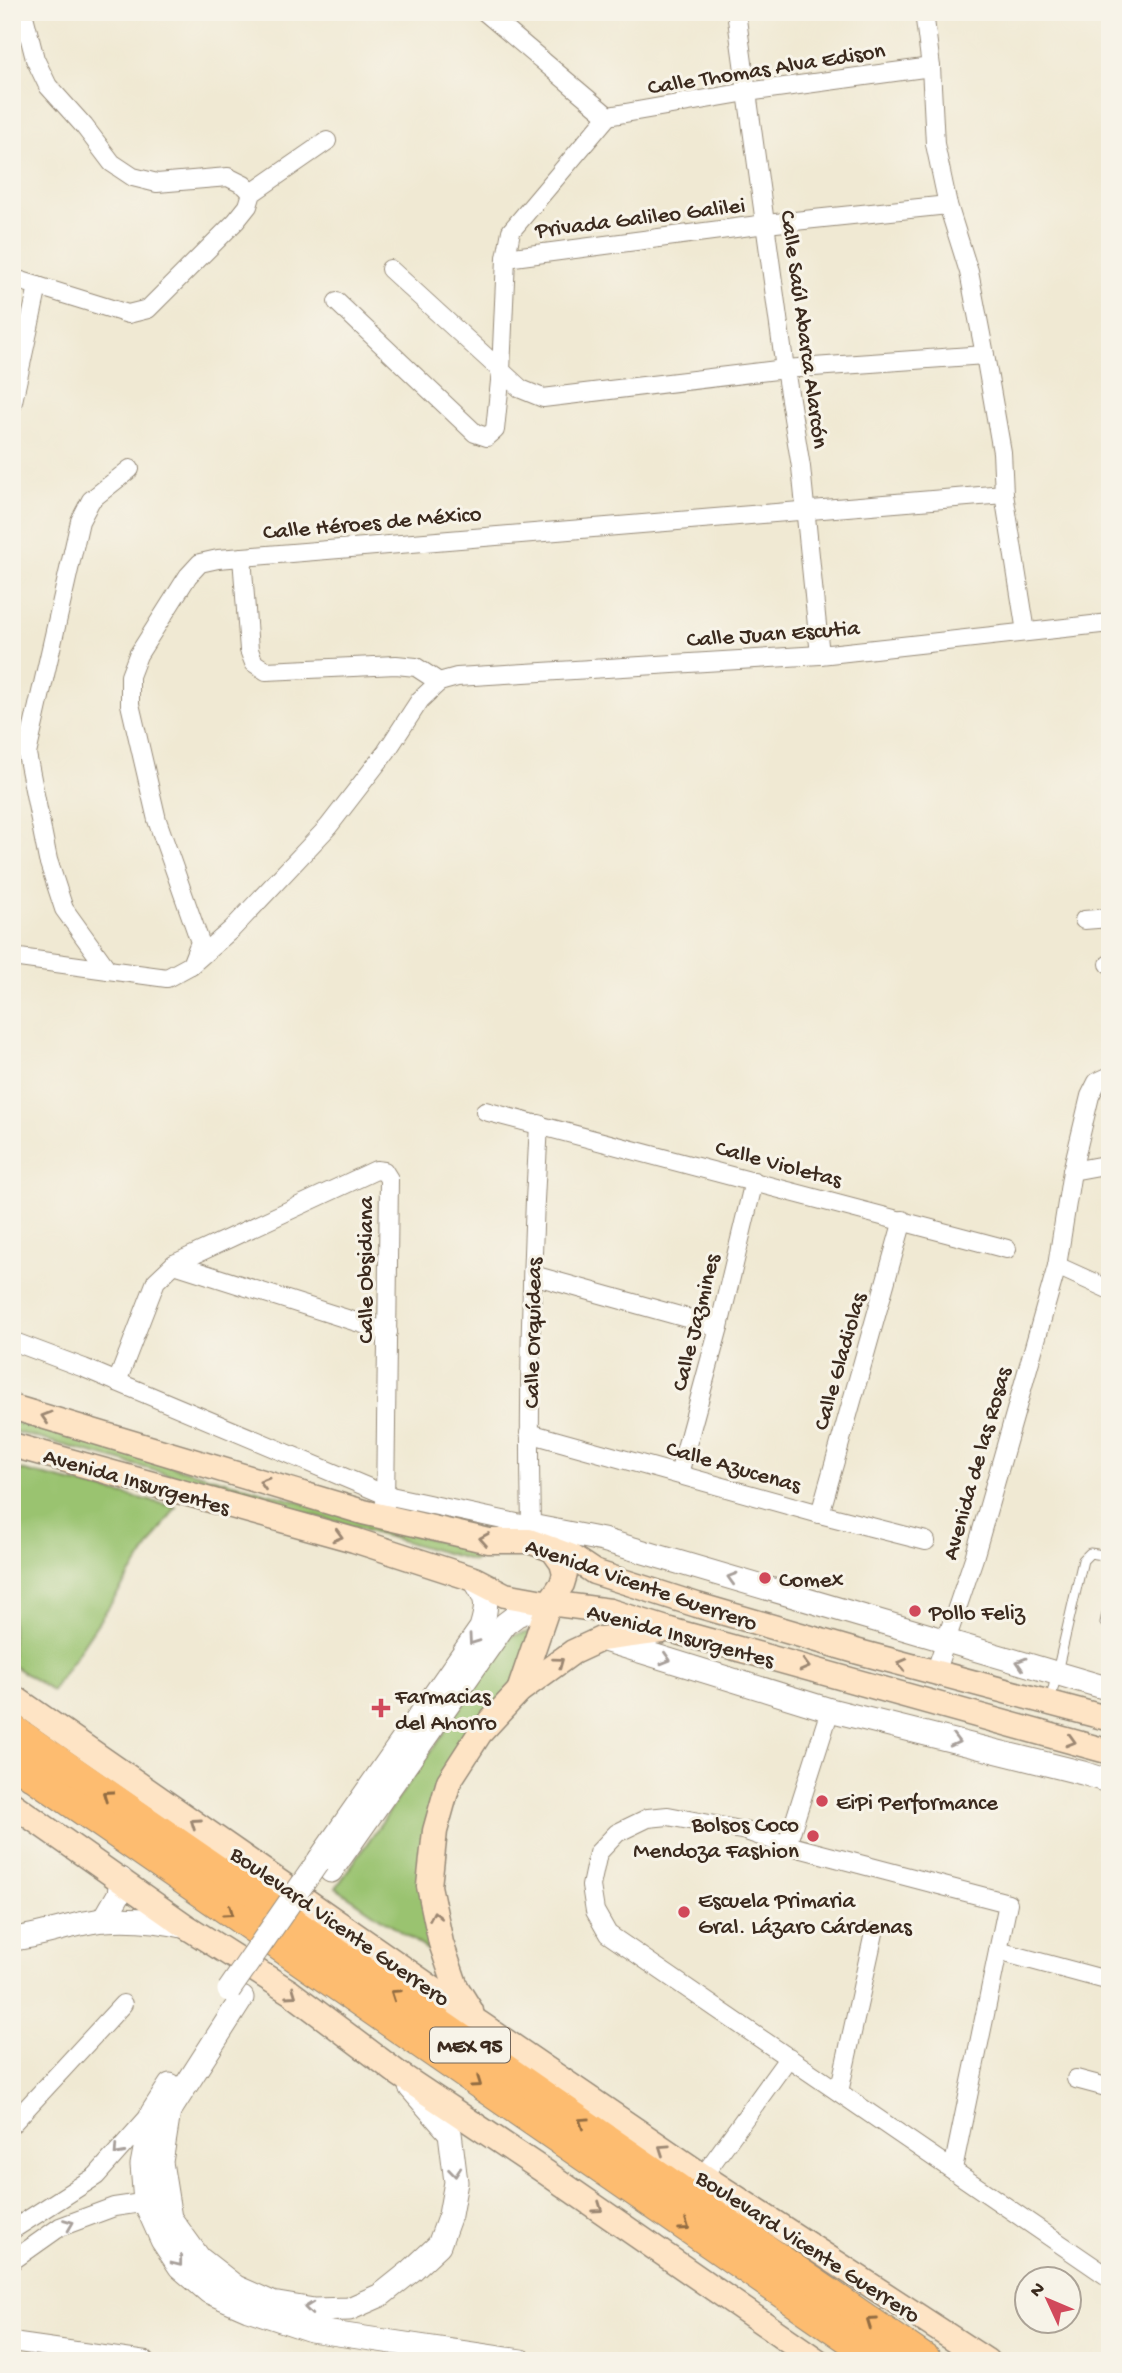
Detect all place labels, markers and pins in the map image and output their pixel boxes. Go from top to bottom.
place label: Comex [779,1568,844,1595]
marker: Comex [757,1570,773,1586]
place label: Pollo Feliz [928,1601,1026,1628]
marker: Pollo Feliz [907,1603,923,1619]
place label: Farmacias del Ahorro [394,1685,497,1738]
marker: Farmacias del Ahorro [373,1700,389,1716]
place label: EiPi Performance [836,1791,999,1818]
marker: EiPi Performance [814,1793,830,1809]
place label: Bolsos Coco Mendoza Fashion [633,1813,799,1866]
marker: Bolsos Coco Mendoza Fashion [805,1828,821,1844]
place label: Escuela Primaria Gral. Lázaro Cárdenas [698,1889,912,1942]
marker: Escuela Primaria Gral. Lázaro Cárdenas [676,1904,692,1920]

